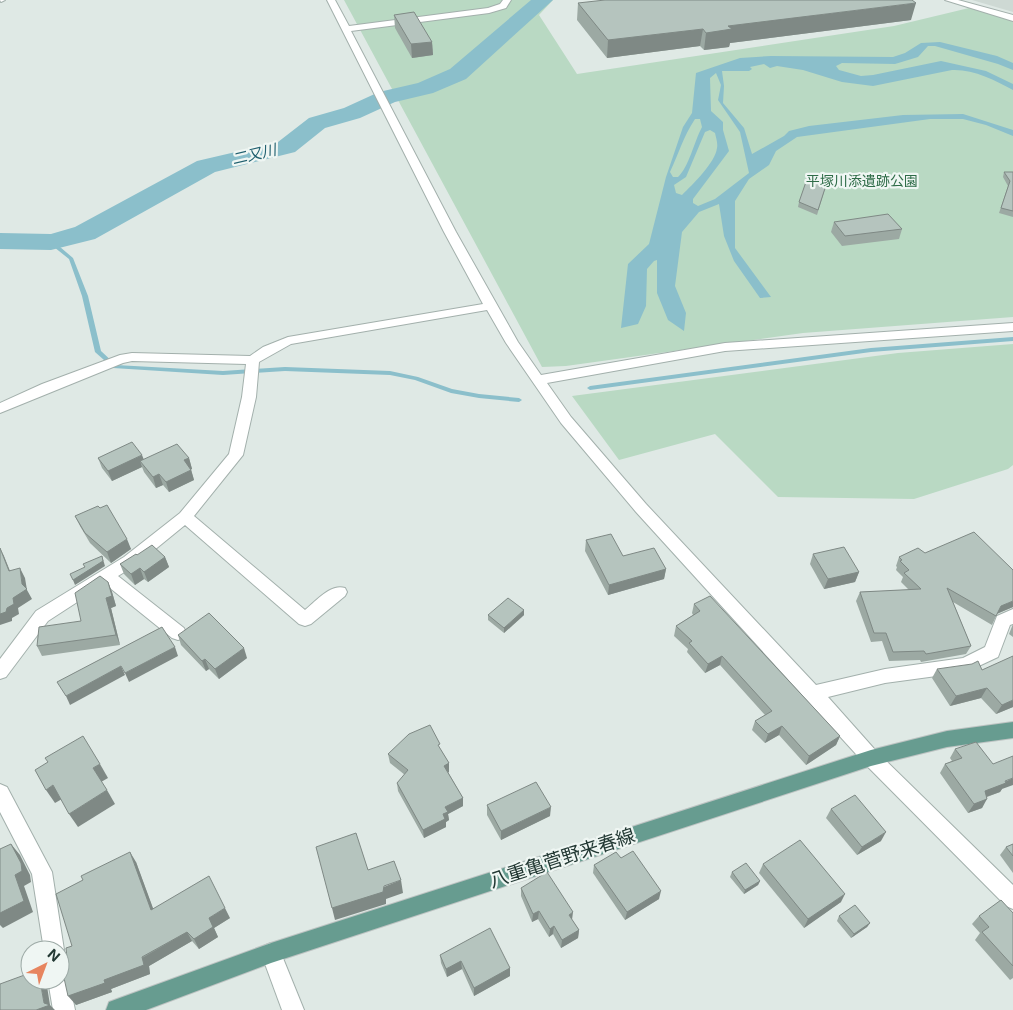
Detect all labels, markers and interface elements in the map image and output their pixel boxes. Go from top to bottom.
water label: 二又川 [230,139,280,168]
park label: 平塚川添遺跡公園 [806,172,918,189]
street label: 八重亀菅野来春線 [486,824,638,892]
north arrow [20,940,70,990]
text: N [44,945,64,965]

